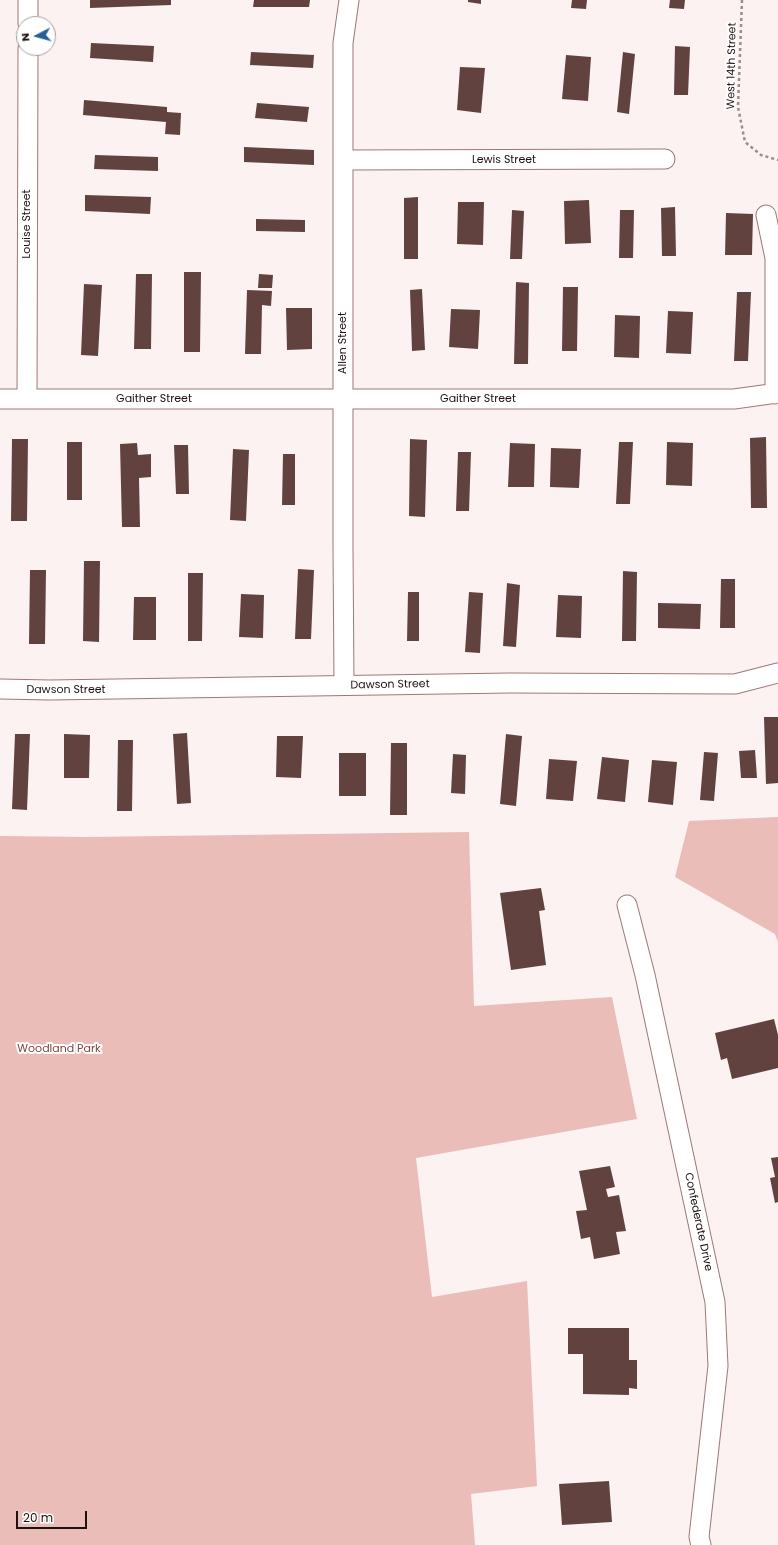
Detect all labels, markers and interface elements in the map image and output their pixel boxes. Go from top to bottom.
north arrow [16,16,56,56]
street label: West 14th Street [725,22,739,110]
text: N [17,32,33,42]
street label: Lewis Street [472,153,536,167]
street label: Louise Street [20,189,34,259]
street label: Allen Street [336,312,350,374]
street label: Gaither Street [116,392,192,406]
street label: Gaither Street [440,392,516,406]
street label: Dawson Street [350,678,430,692]
street label: Dawson Street [26,683,106,697]
park label: Woodland Park [17,1042,101,1056]
street label: Confederate Drive [681,1172,715,1272]
scale bar [18,1503,89,1529]
text: 20 m [23,1509,53,1526]

